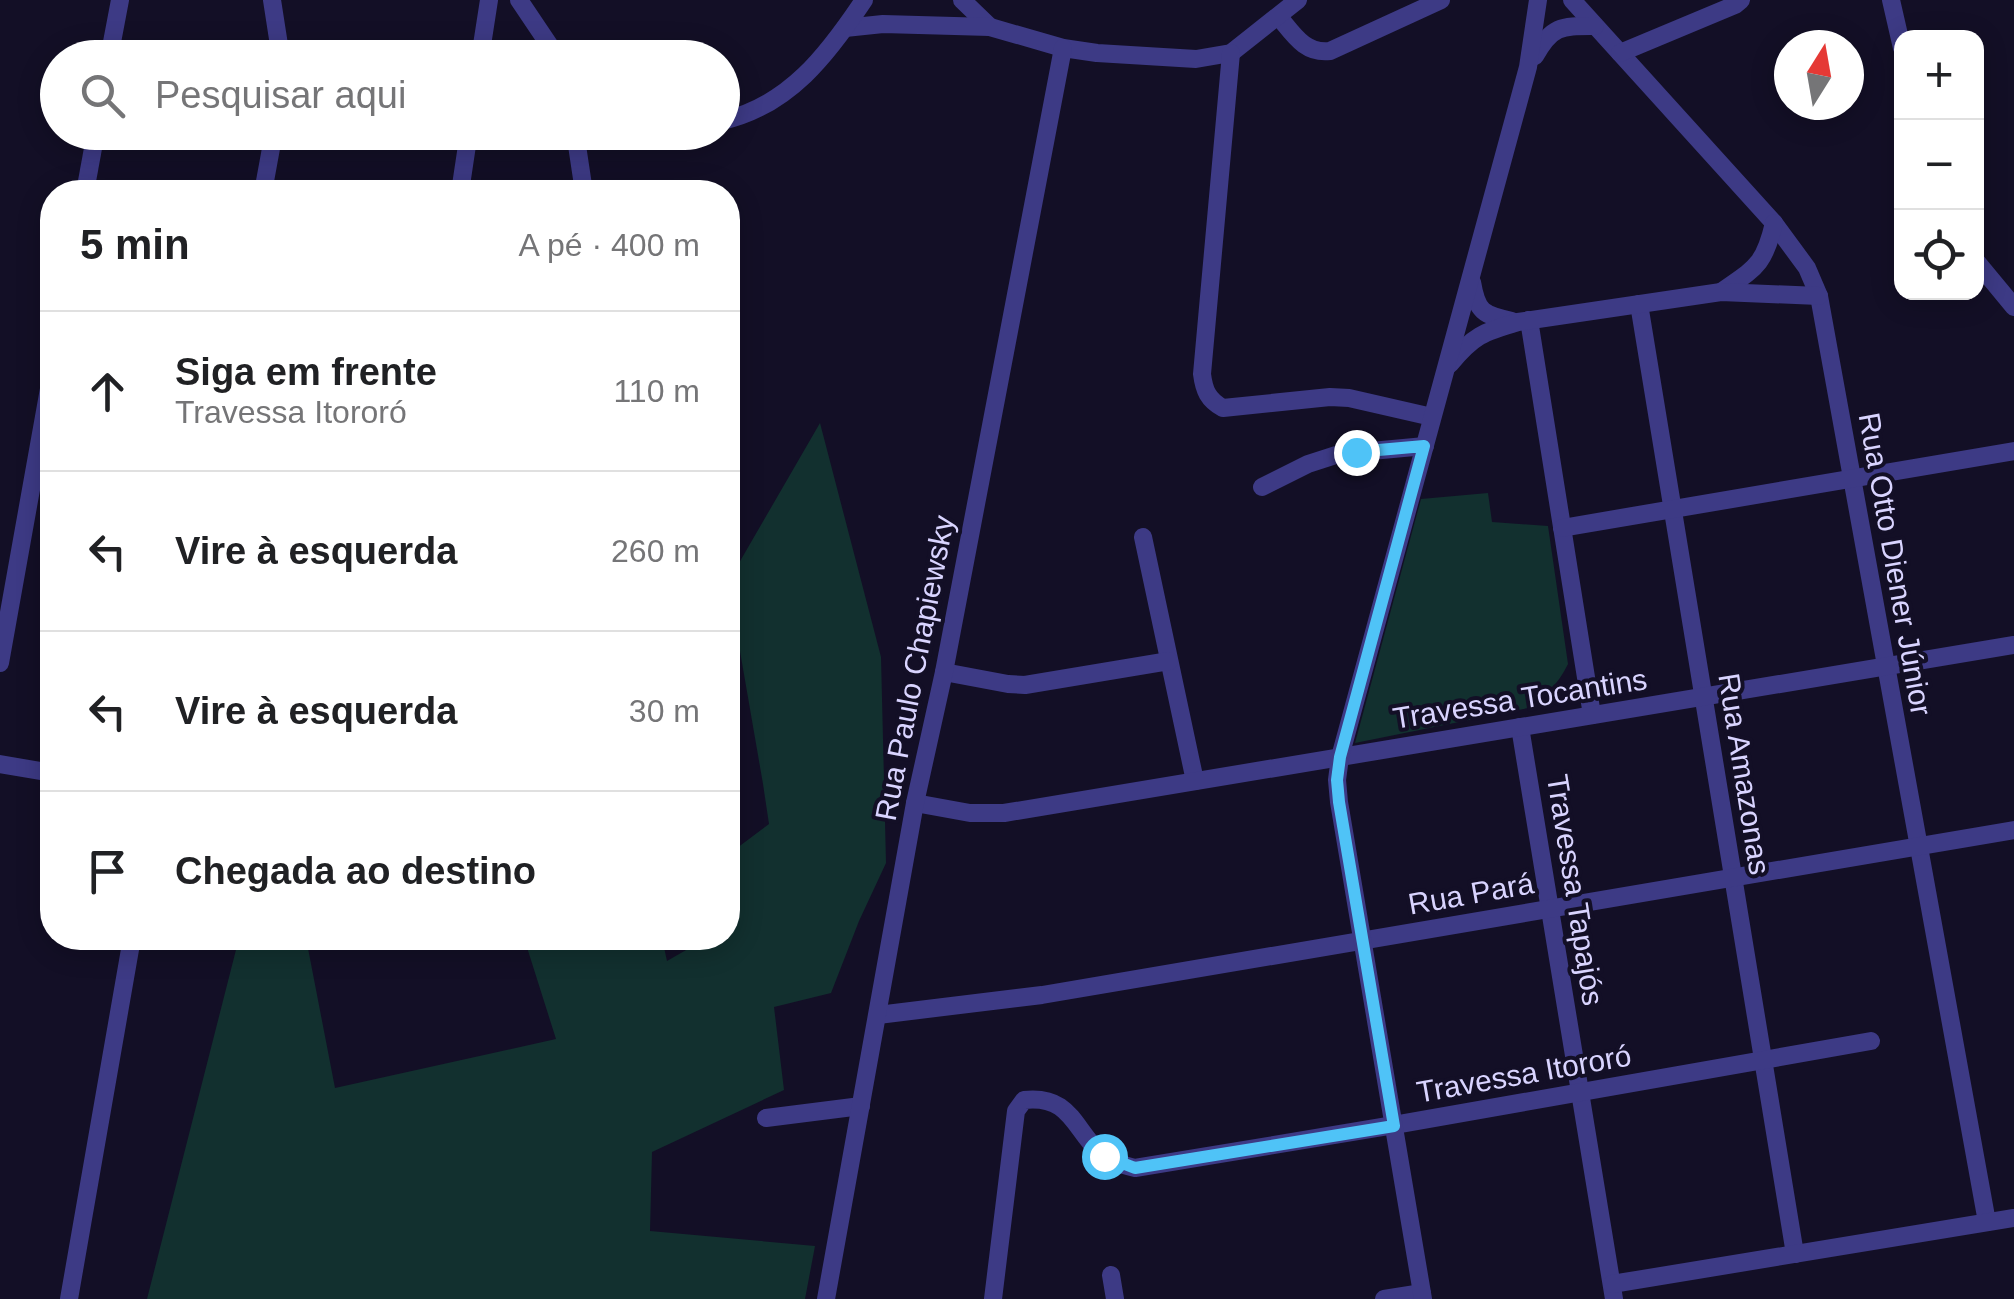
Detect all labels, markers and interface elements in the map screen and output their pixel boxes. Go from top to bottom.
north arrow [1774,30,1864,120]
map controls [1894,30,1984,300]
button: + [1894,30,1984,120]
search box [40,40,740,150]
icon: search [75,68,130,123]
text: Pesquisar aqui [155,74,406,116]
button: − [1894,120,1984,210]
button: locate [1894,210,1984,300]
text: 5 min [80,221,190,268]
text: A pé · 400 m [519,227,700,263]
text: Siga em frente [175,351,437,393]
icon: ahead [80,364,135,419]
text: 110 m [613,373,700,409]
text: Travessa Itororó [175,394,407,430]
street label: Rua Otto Diener Júnior [1853,410,1938,718]
route end [1334,430,1380,476]
street label: Rua Paulo Chapiewsky [869,513,960,823]
icon: left [80,524,135,579]
text: Vire à esquerda [175,530,457,572]
text: 260 m [611,533,700,569]
street label: Travessa Tocantins [1391,662,1649,735]
street label: Rua Amazonas [1712,671,1777,877]
icon: left [80,684,135,739]
text: Vire à esquerda [175,690,457,732]
text: 30 m [629,693,700,729]
street label: Travessa Tapajós [1541,772,1610,1008]
icon: arrive [80,844,135,899]
text: Chegada ao destino [175,850,536,892]
street label: Rua Pará [1406,866,1536,921]
street label: Travessa Itororó [1414,1038,1634,1109]
route start [1082,1134,1128,1180]

